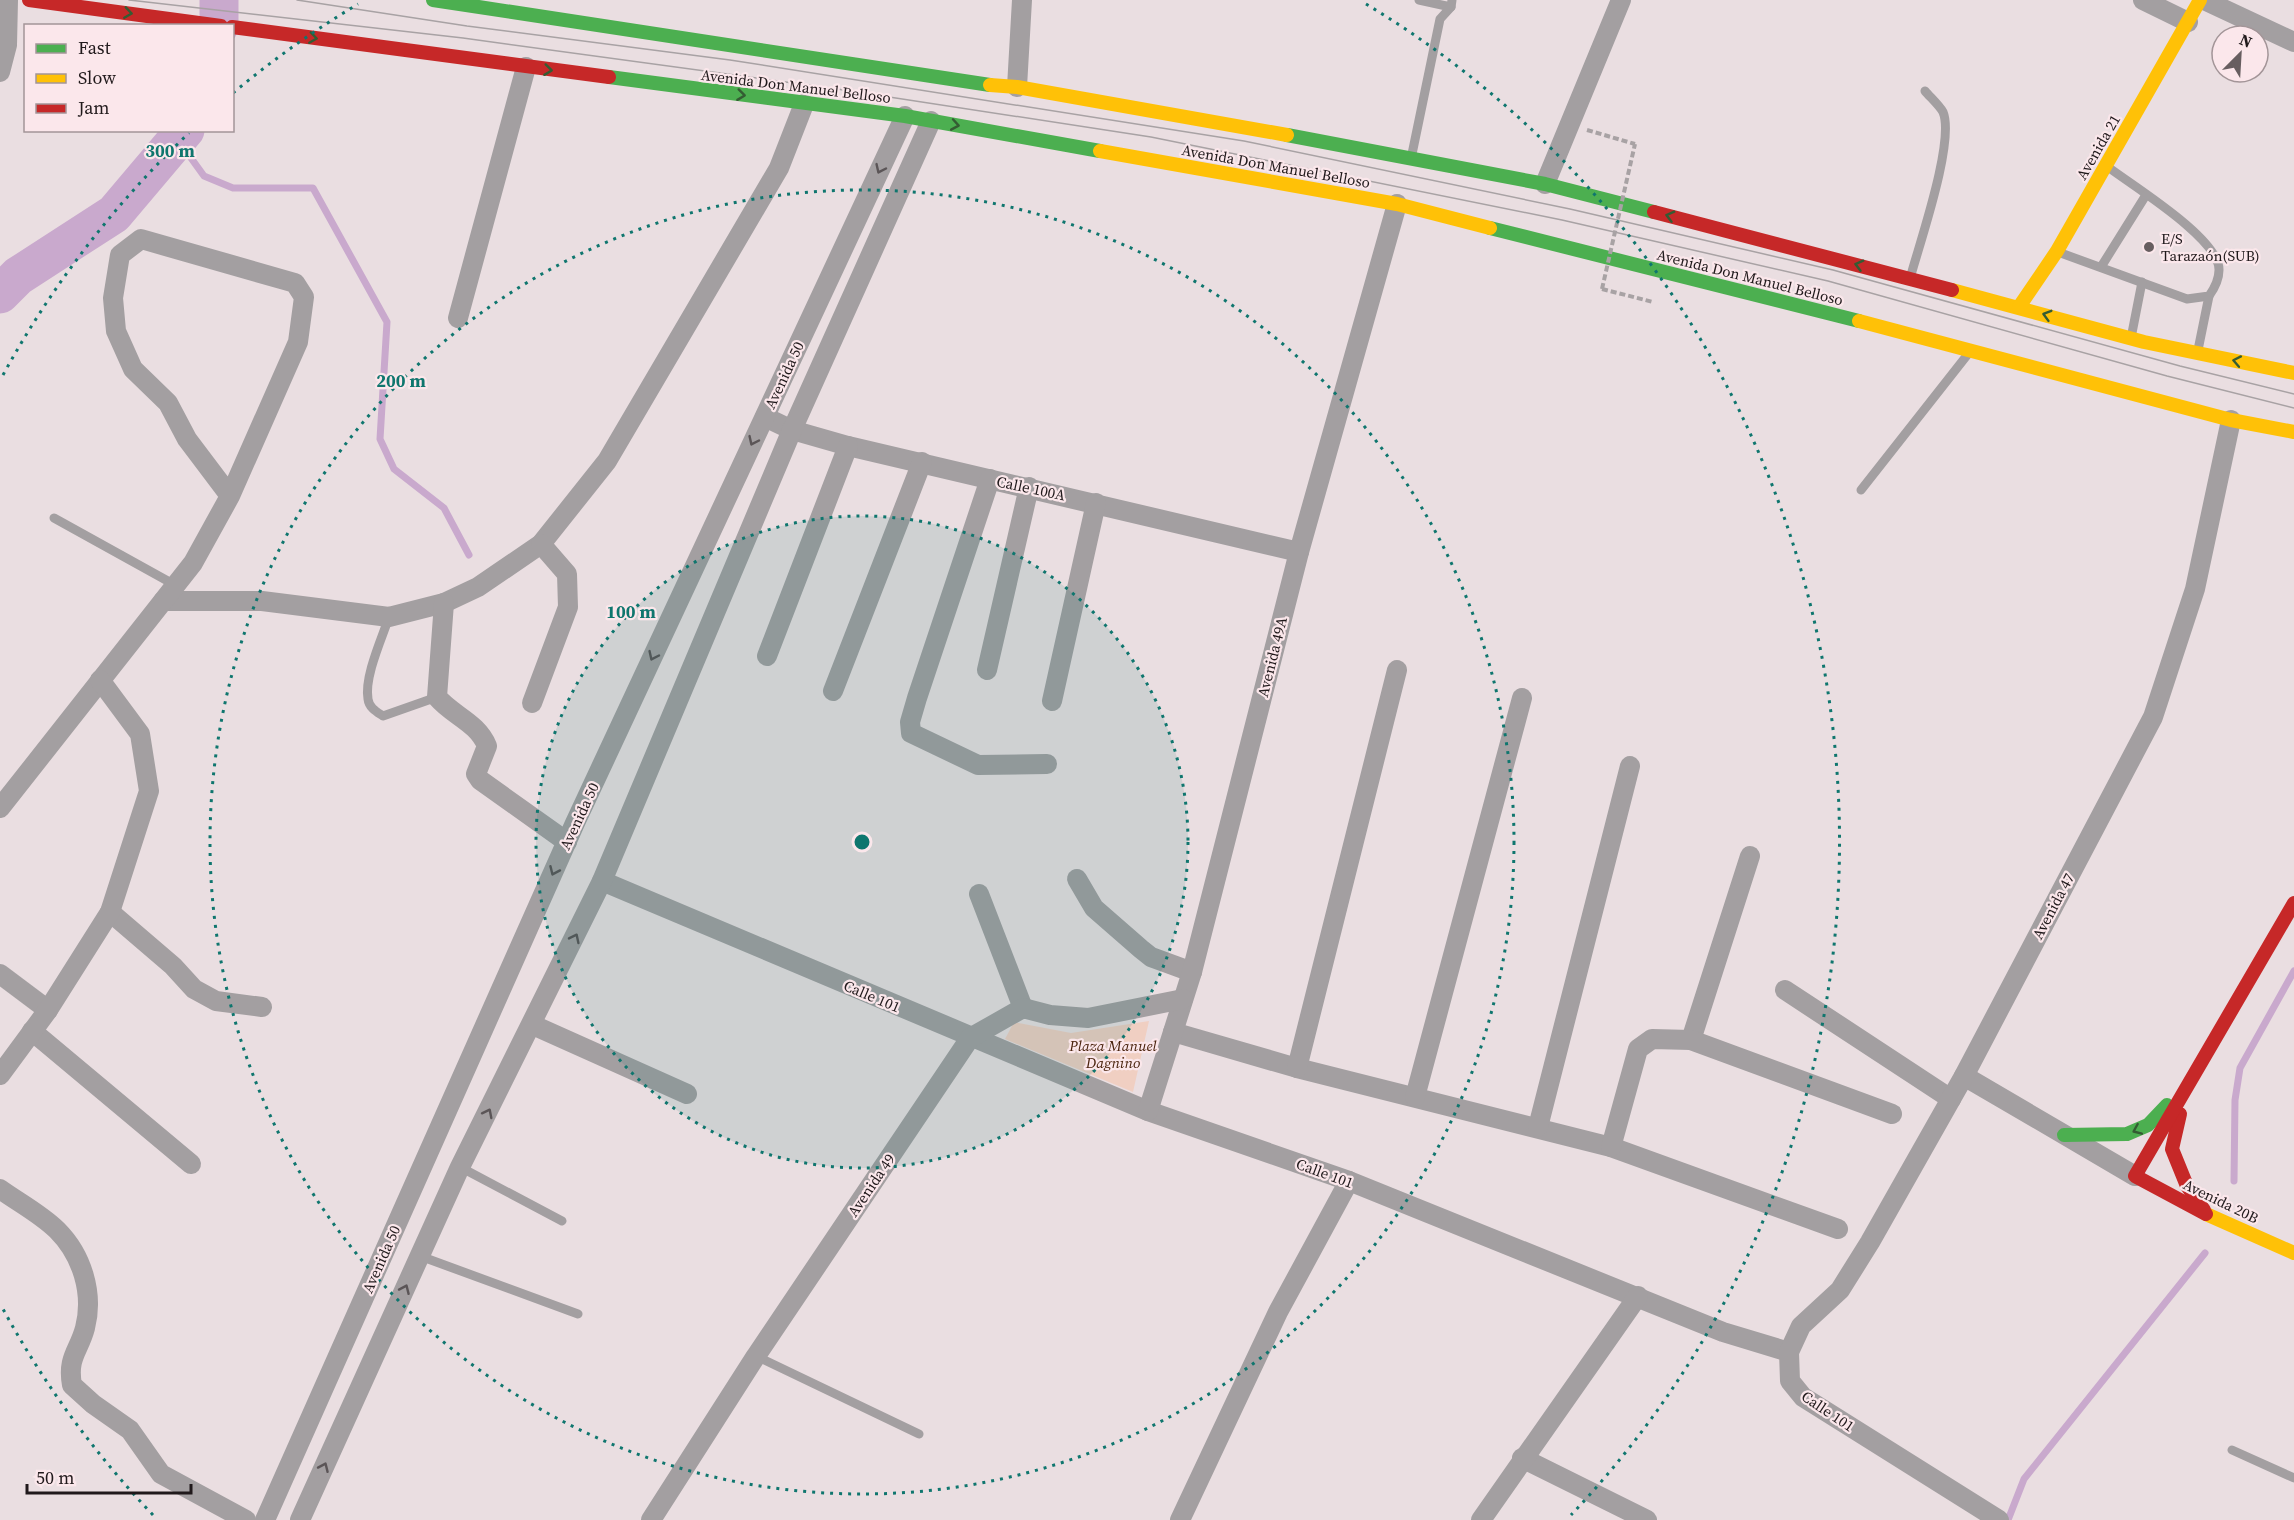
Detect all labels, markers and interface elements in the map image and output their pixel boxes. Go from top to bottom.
one-way arrow [124,7,133,19]
legend [24,24,234,132]
north arrow [2210,24,2270,84]
text: N [2236,28,2256,53]
one-way arrow [308,31,318,43]
text: Fast [78,35,111,60]
one-way arrow [543,63,552,76]
street label: Avenida Don Manuel Belloso [700,64,892,108]
text: Slow [78,65,116,90]
one-way arrow [737,89,746,101]
text: Jam [77,95,110,120]
street label: Avenida 21 [2071,111,2125,183]
one-way arrow [950,119,960,131]
text: 300 m [145,138,195,163]
street label: Avenida Don Manuel Belloso [1180,139,1372,193]
one-way arrow [875,163,887,174]
one-way arrow [1665,211,1676,223]
place label: E/S Tarazaón(SUB) [2161,228,2260,266]
marker: E/S Tarazaón(SUB) [2142,240,2156,254]
street label: Avenida Don Manuel Belloso [1655,244,1845,310]
one-way arrow [1854,260,1864,273]
one-way arrow [2042,310,2053,322]
street label: Avenida 50 [759,338,809,412]
one-way arrow [2232,355,2242,368]
text: 200 m [376,368,426,393]
one-way arrow [749,435,761,446]
street label: Calle 100A [995,470,1067,506]
text: 100 m [606,599,656,624]
street label: Avenida 49A [1252,615,1292,699]
one-way arrow [649,650,661,661]
street label: Avenida 50 [554,779,604,853]
centre of rings [852,832,872,852]
one-way arrow [549,865,561,876]
street label: Avenida 47 [2027,869,2079,943]
one-way arrow [567,934,579,945]
street label: Calle 101 [840,975,904,1017]
park label: Plaza Manuel Dagnino [1068,1035,1157,1073]
one-way arrow [481,1109,492,1119]
one-way arrow [2132,1123,2143,1135]
street label: Avenida 49 [842,1149,900,1221]
street label: Calle 101 [1293,1153,1357,1193]
street label: Avenida 20B [2180,1174,2262,1228]
street label: Avenida 50 [357,1222,405,1296]
one-way arrow [397,1285,409,1296]
street label: Calle 101 [1797,1386,1859,1436]
scale bar [27,1457,190,1495]
one-way arrow [316,1462,328,1473]
text: 50 m [36,1465,74,1490]

